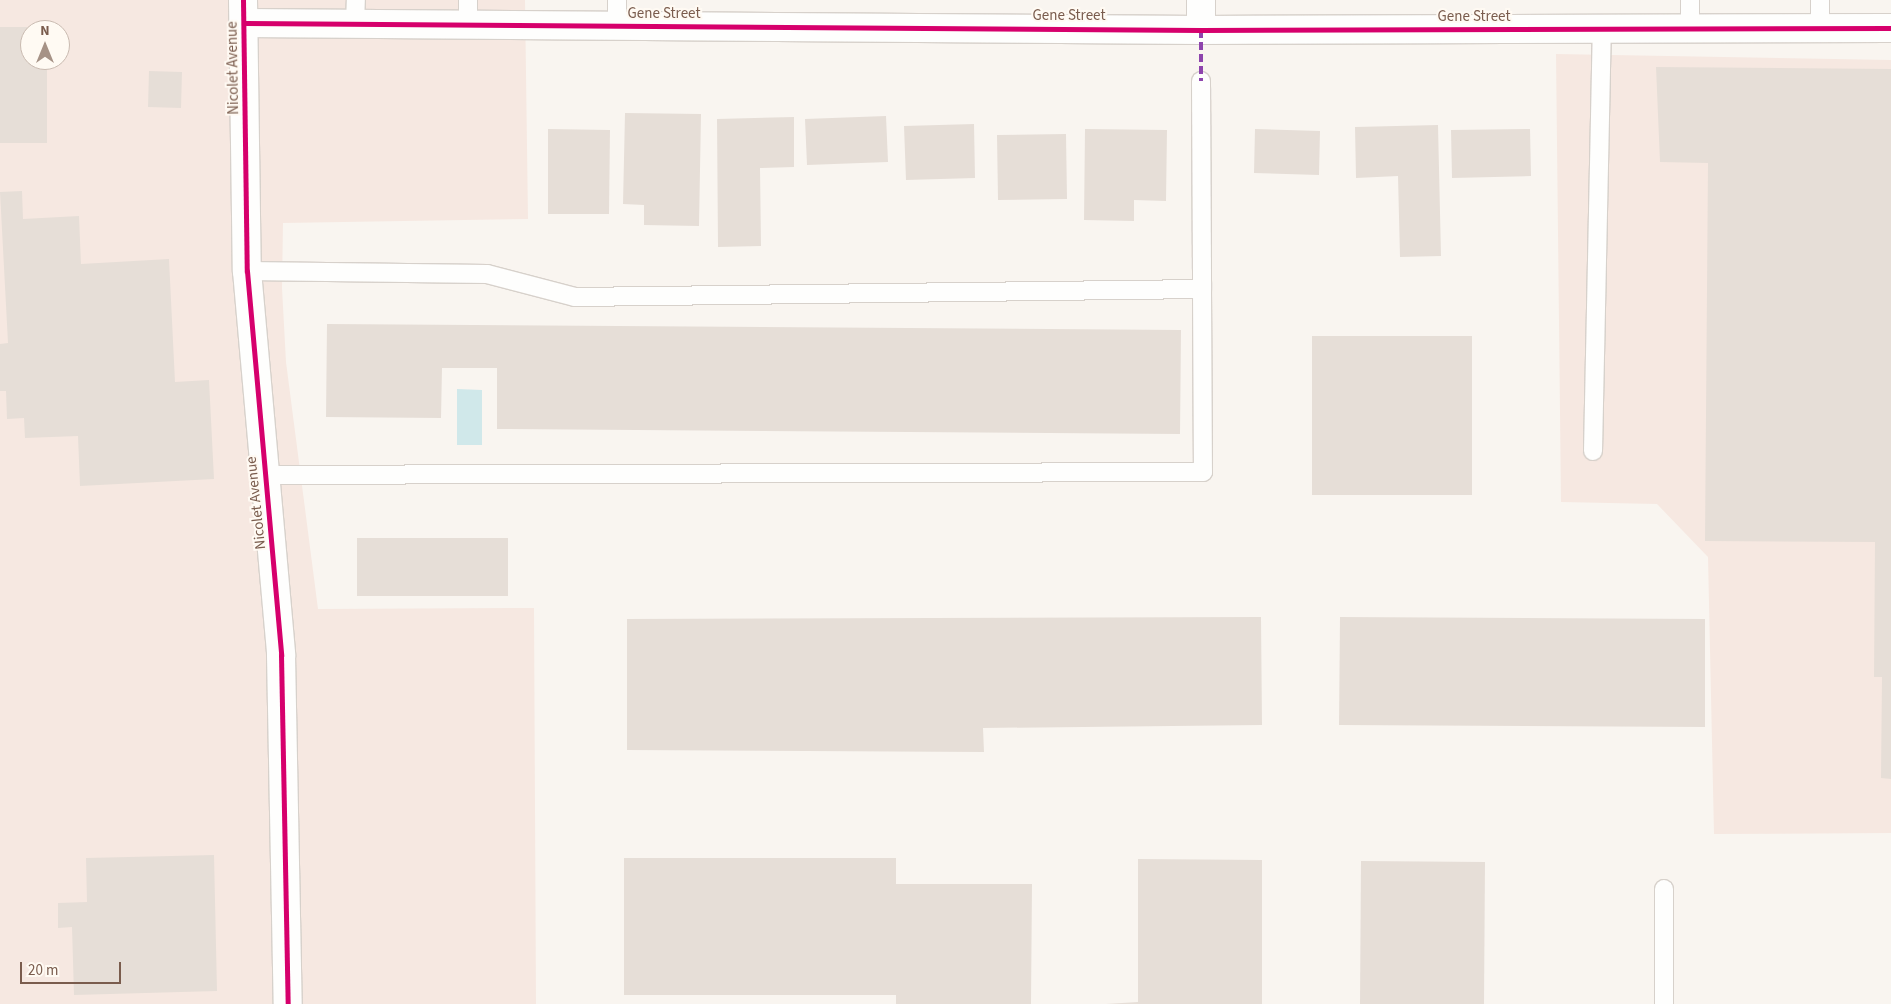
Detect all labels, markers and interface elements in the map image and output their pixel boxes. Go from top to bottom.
street label: Gene Street [628,5,700,23]
street label: Gene Street [1033,7,1105,25]
street label: Gene Street [1438,8,1510,26]
north arrow [20,20,70,70]
text: N [40,21,50,41]
street label: Nicolet Avenue [223,21,243,115]
street label: Nicolet Avenue [242,456,270,550]
scale bar [22,952,124,984]
text: 20 m [28,960,58,981]

